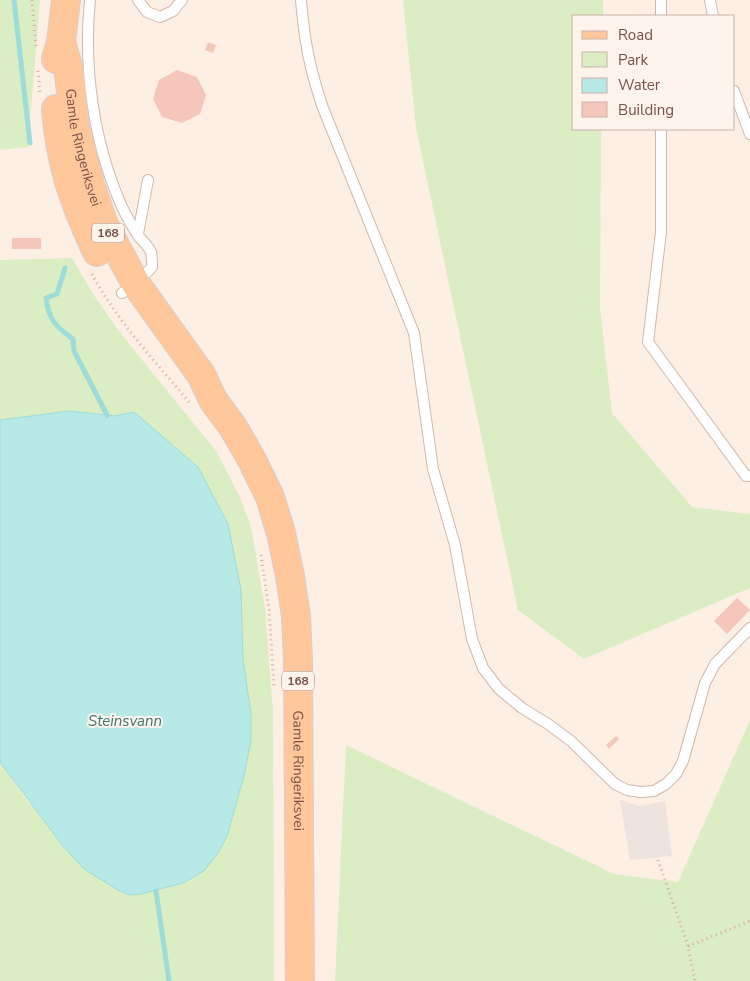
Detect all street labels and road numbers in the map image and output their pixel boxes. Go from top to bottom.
street label: Gamle Ringeriksvei [61,88,106,209]
road number: 168 [92,224,124,242]
road number: 168 [282,671,314,690]
street label: Gamle Ringeriksvei [288,710,308,831]

